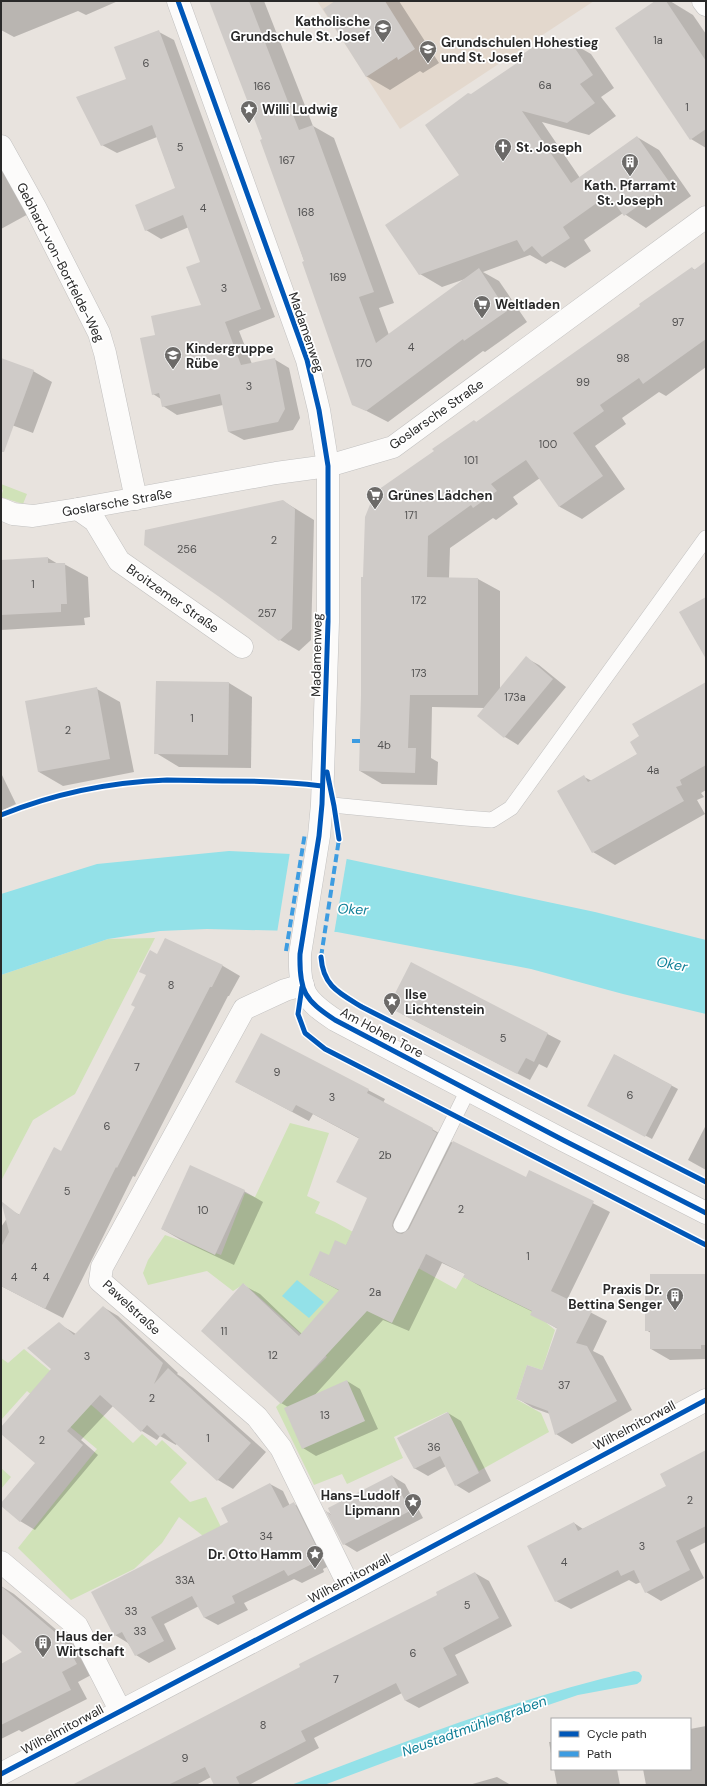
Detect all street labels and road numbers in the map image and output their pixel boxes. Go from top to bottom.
street label: Gebhard-von-Bortfelde-Weg [13,180,108,345]
street label: Madamenweg [285,290,328,375]
street label: Goslarsche Straße [386,375,487,453]
street label: Goslarsche Straße [61,484,173,521]
street label: Broitzemer Straße [123,560,222,637]
street label: Madamenweg [307,613,326,697]
street label: Am Hohen Tore [337,1003,426,1061]
street label: Pawelstraße [99,1276,164,1339]
street label: Wilhelmitorwall [590,1397,678,1454]
street label: Wilhelmitorwall [305,1550,393,1607]
street label: Wilhelmitorwall [18,1701,106,1758]

